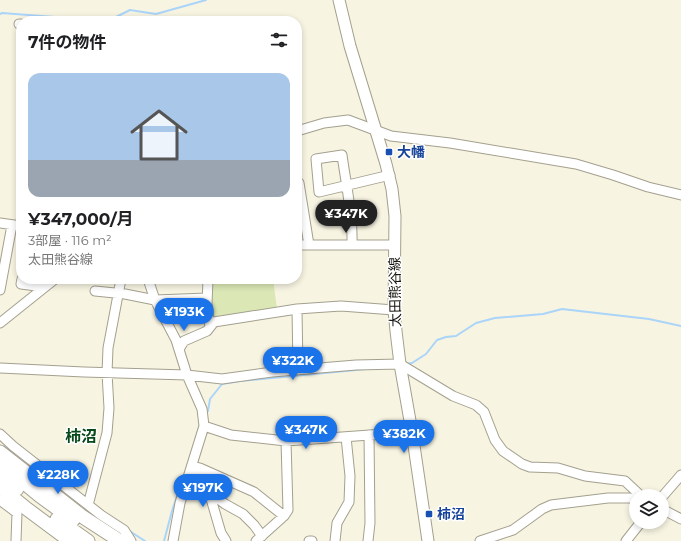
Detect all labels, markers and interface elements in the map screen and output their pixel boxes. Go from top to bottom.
icon: filters [268,29,290,51]
text: 7件の物件 [28,32,107,52]
icon: home [123,99,195,171]
place label: 大幡 [397,143,425,161]
marker: 大幡 [384,147,394,157]
pin: ¥347K [318,200,374,234]
text: ¥347K [324,205,368,221]
text: ¥347,000/月 [28,209,134,229]
text: 3部屋 · 116 m² [28,232,112,248]
text: 太田熊谷線 [28,251,93,267]
street label: 太田熊谷線 [385,257,405,327]
pin: ¥193K [156,298,212,332]
text: ¥193K [164,303,204,319]
pin: ¥322K [265,347,321,381]
text: ¥322K [272,352,314,368]
pin: ¥347K [278,416,334,450]
pin: ¥382K [376,420,432,454]
text: ¥347K [284,421,328,437]
text: ¥382K [382,425,426,441]
district label: 柿沼 [65,427,97,446]
pin: ¥228K [30,461,86,495]
text: ¥228K [36,466,80,482]
pin: ¥197K [175,474,231,508]
text: ¥197K [183,479,223,495]
map controls [629,489,669,529]
button: layers [629,489,669,529]
place label: 柿沼 [437,505,465,523]
marker: 柿沼 [424,509,434,519]

